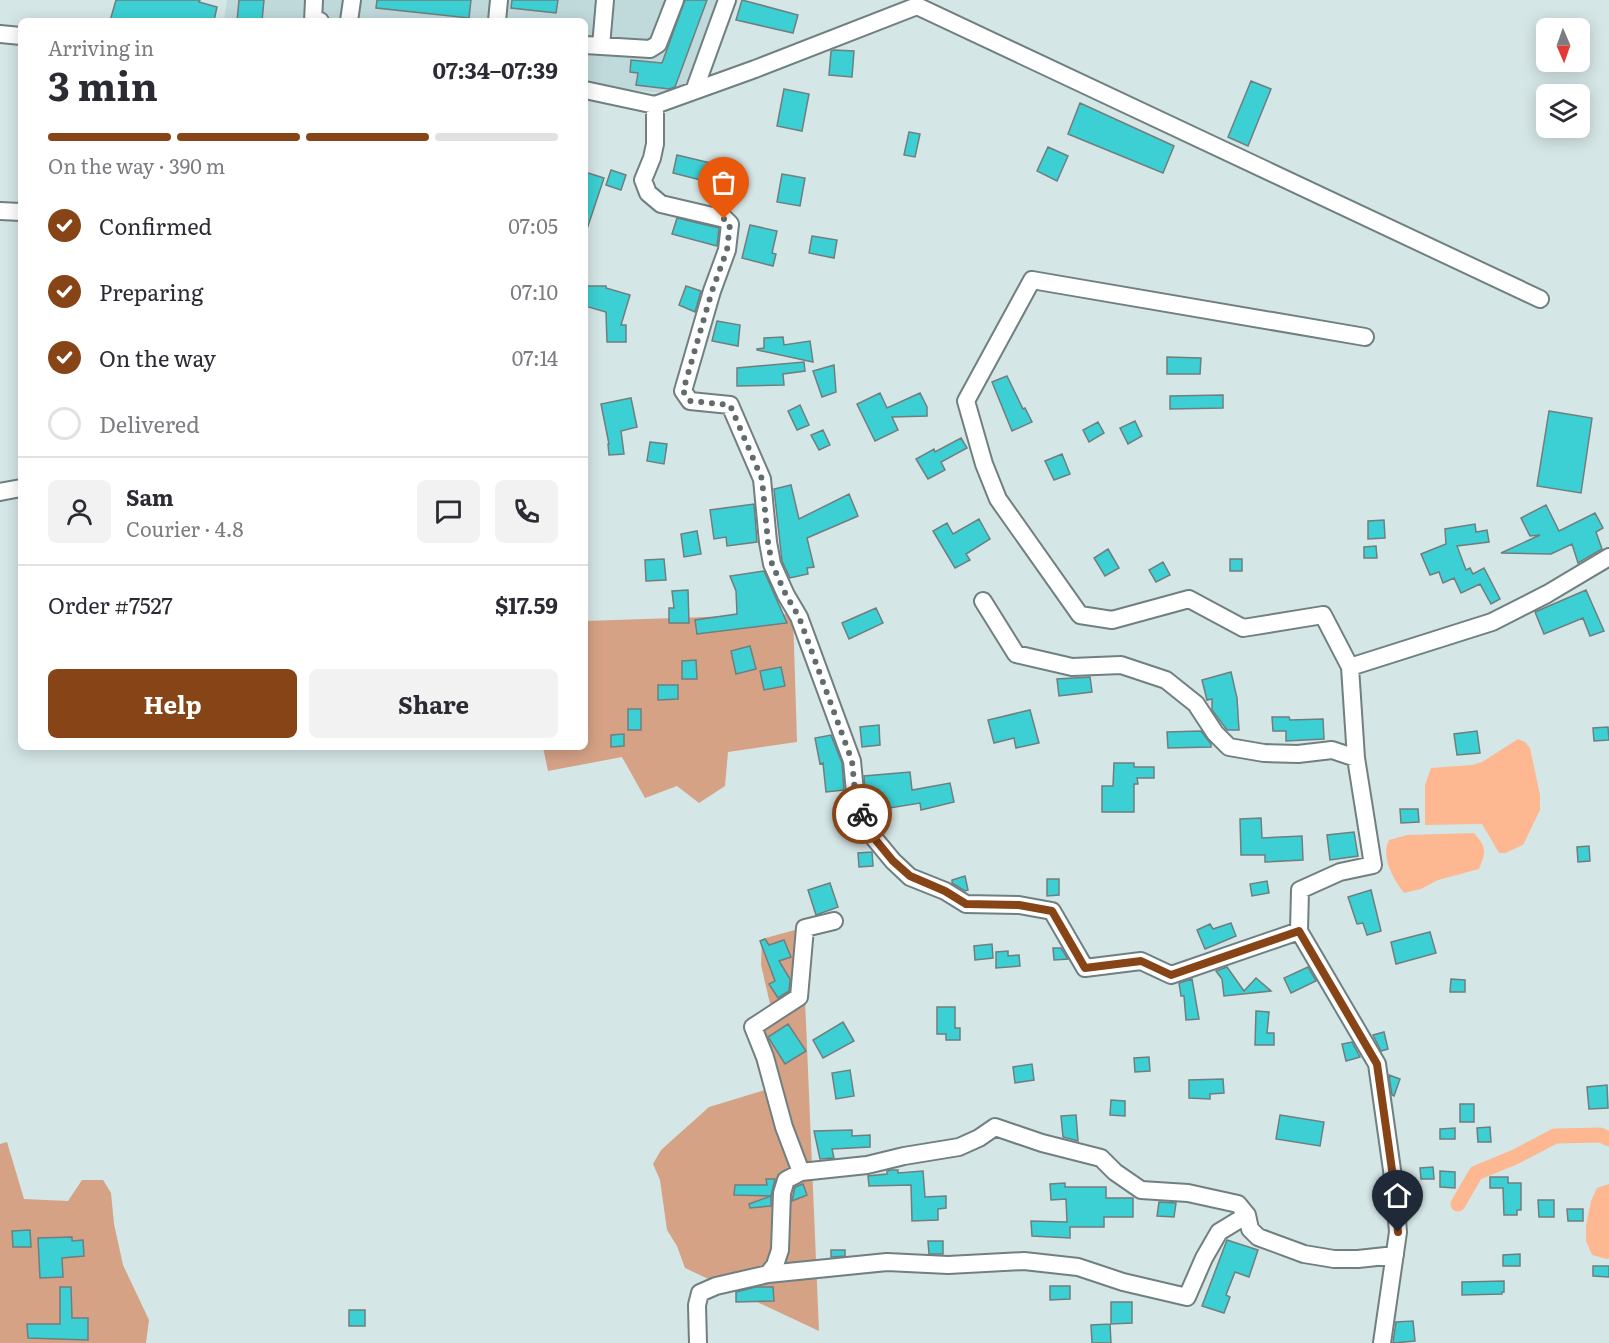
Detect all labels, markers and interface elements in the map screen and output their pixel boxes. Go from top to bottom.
north arrow [1536,18,1590,72]
map controls [1536,18,1590,138]
text: Arriving in [48,32,154,62]
text: 07:34–07:39 [432,53,558,86]
text: 3 min [48,55,158,113]
button: layers [1536,84,1590,138]
text: On the way · 390 m [48,150,225,180]
pin [698,157,749,219]
icon: bag [707,166,740,199]
icon: check [48,209,81,242]
text: Confirmed [99,209,212,242]
text: 07:05 [508,210,558,240]
icon: check [48,275,81,308]
text: Preparing [99,275,203,308]
text: 07:10 [510,276,558,306]
icon: check [48,341,81,374]
text: On the way [99,341,216,374]
text: 07:14 [512,342,558,372]
text: Delivered [99,407,200,440]
button: person [48,480,111,543]
text: Sam [126,480,174,513]
button: chat [417,480,480,543]
button: phone [495,480,558,543]
text: Courier · 4.8 [126,513,243,543]
text: Order #7527 [48,588,173,621]
text: $17.59 [495,588,558,621]
button: Help [48,669,297,738]
button: Share [309,669,558,738]
courier [832,784,892,844]
icon: bike [846,798,879,831]
pin [1372,1170,1423,1232]
icon: home [1381,1179,1414,1212]

